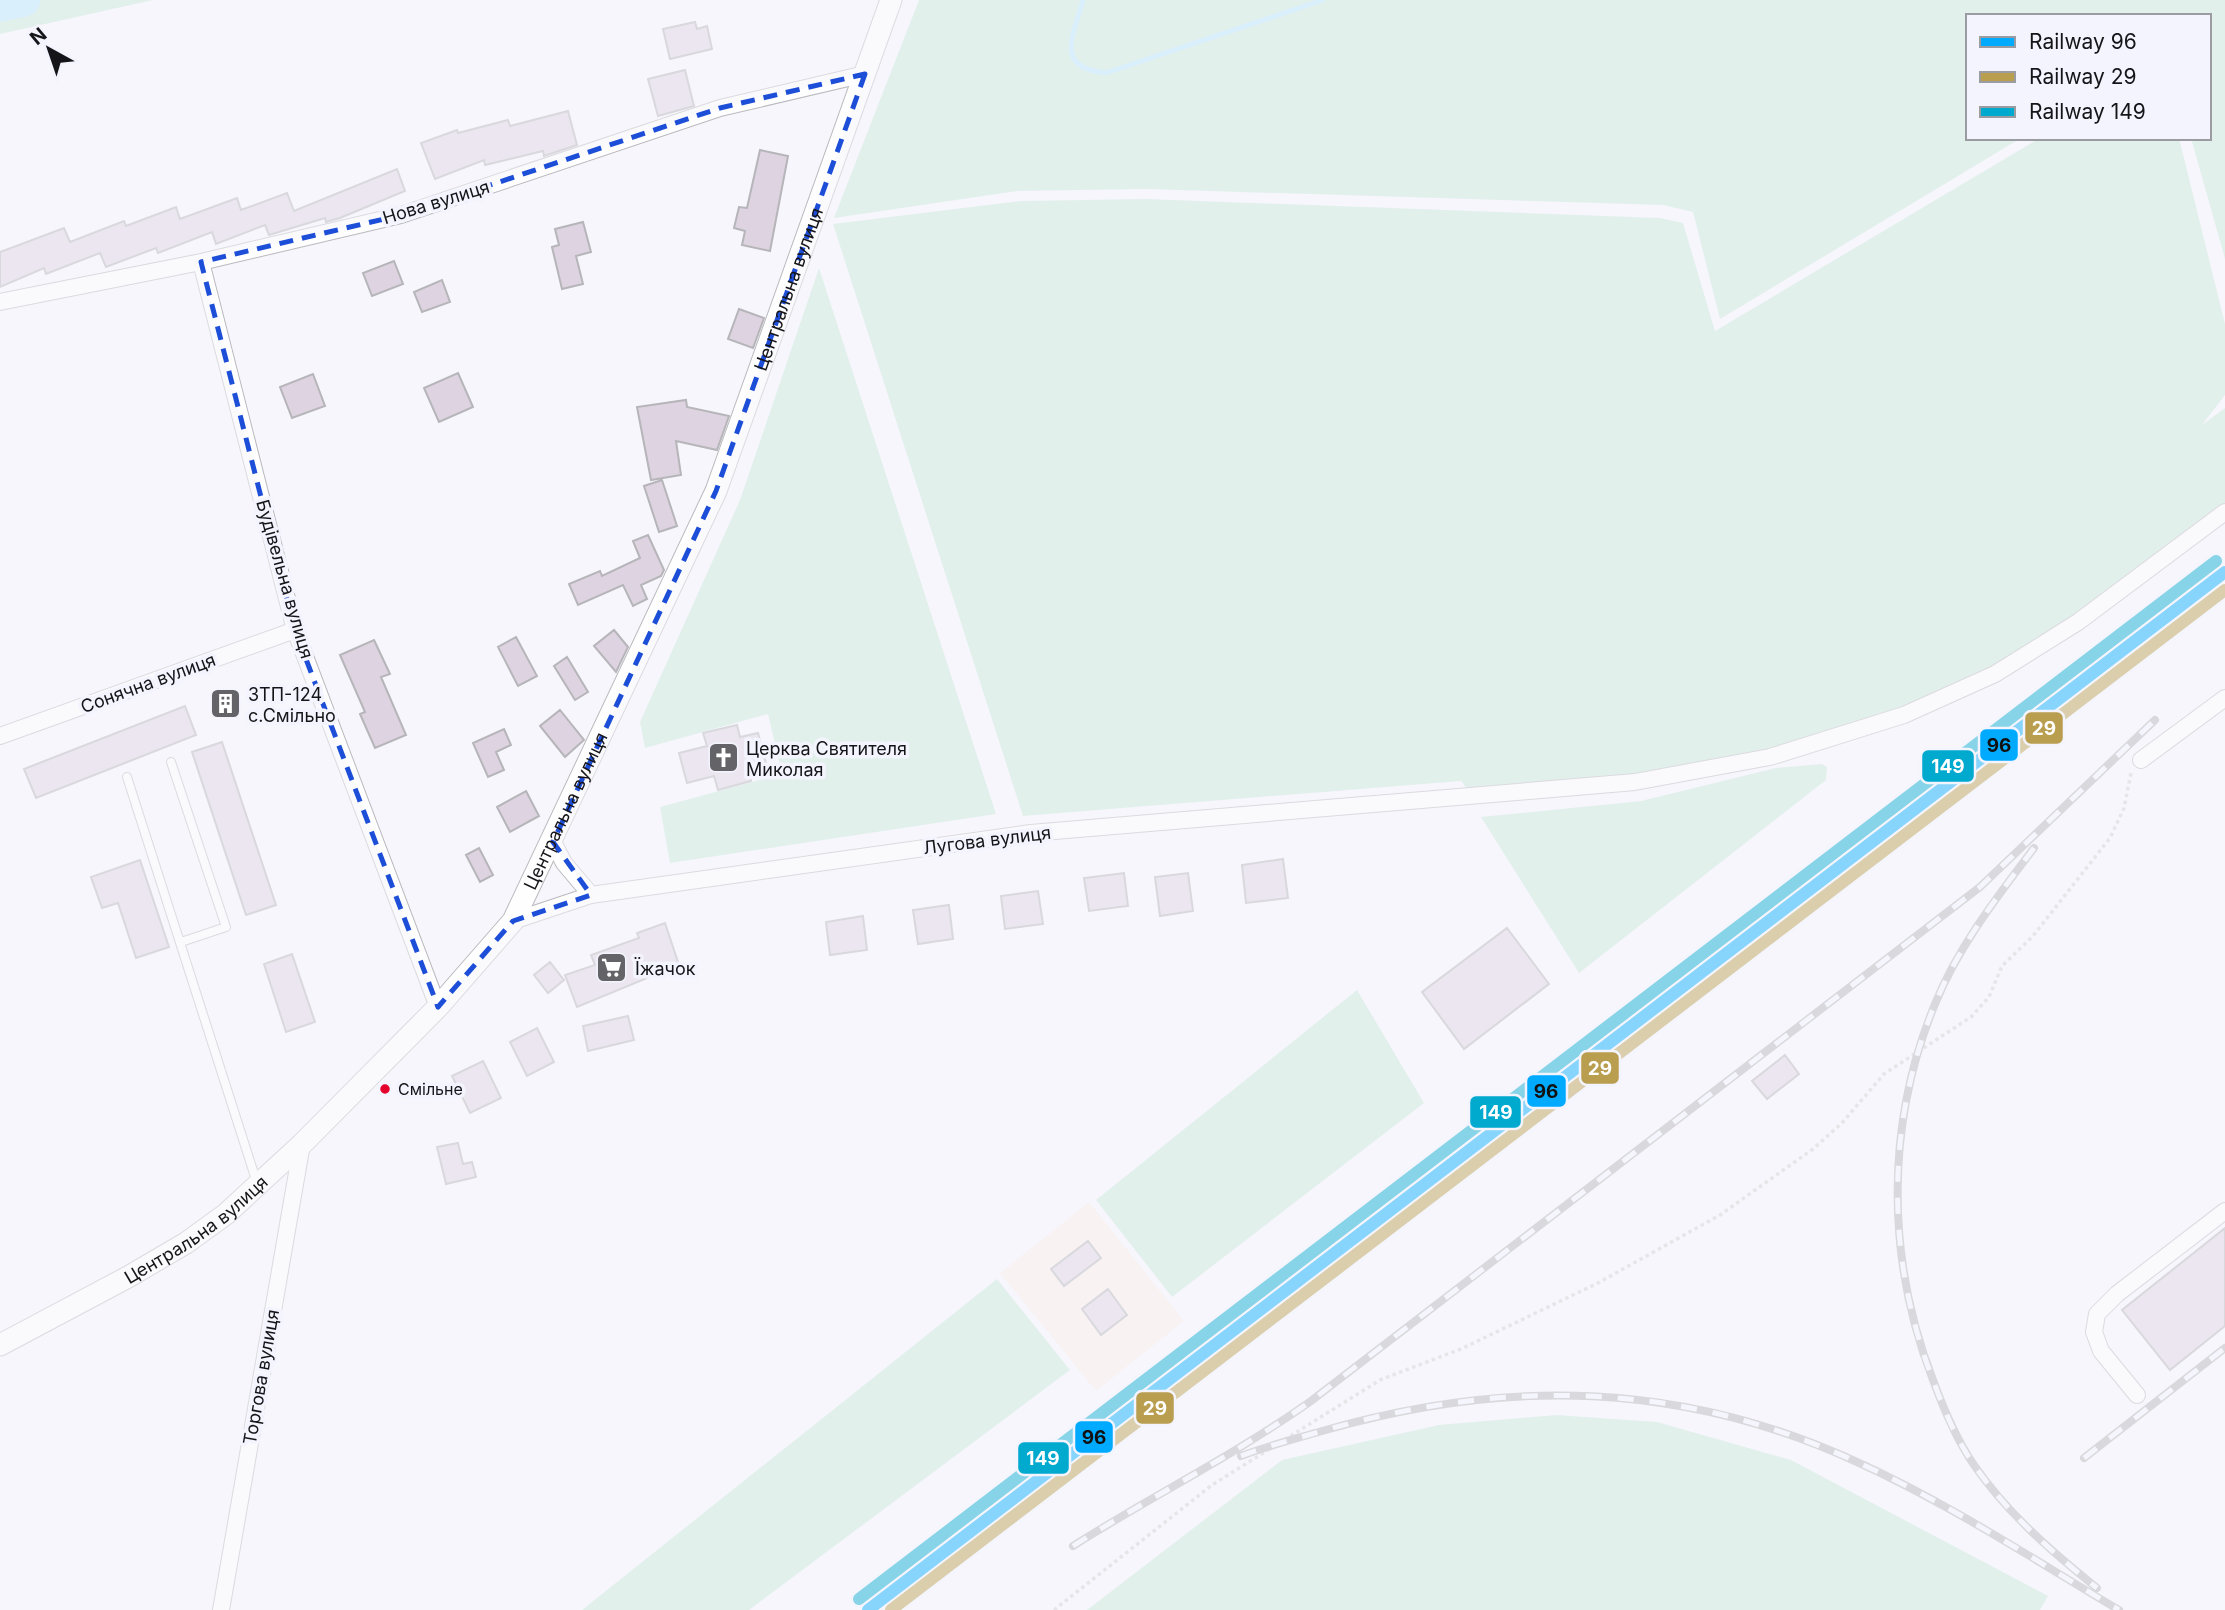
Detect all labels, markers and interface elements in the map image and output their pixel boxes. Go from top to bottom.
north arrow [14,14,84,84]
legend [1966,14,2211,140]
text: N [25,23,51,50]
text: Railway 96 [2029,29,2137,54]
text: Railway 29 [2029,64,2137,89]
text: Railway 149 [2029,99,2146,124]
street label: Нова вулиця [380,176,492,228]
street label: Центральна вулиця [749,205,827,373]
street label: Будівельна вулиця [252,497,318,661]
street label: Сонячна вулиця [78,649,218,717]
place label: ЗТП-124 с.Смільно [248,684,336,726]
building icon: ЗТП-124 с.Смільно [208,687,242,721]
line badge: 29 [2024,711,2064,745]
text: 29 [2032,717,2056,740]
line badge: 96 [1979,728,2019,762]
street label: Центральна вулиця [519,729,611,893]
text: 96 [1987,734,2011,757]
place label: Церква Святителя Миколая [746,738,907,780]
church icon: Церква Святителя Миколая [706,741,740,775]
line badge: 149 [1921,749,1975,783]
text: 149 [1931,755,1965,778]
street label: Лугова вулиця [922,822,1052,858]
supermarket icon: Їжачок [595,951,629,985]
place label: Їжачок [634,957,696,979]
line badge: 29 [1580,1051,1620,1085]
text: 29 [1588,1057,1612,1080]
line badge: 96 [1526,1074,1567,1108]
place label: Смільне [398,1079,463,1099]
text: 96 [1534,1080,1558,1103]
marker: Смільне [378,1082,392,1096]
line badge: 149 [1469,1095,1522,1129]
text: 149 [1479,1101,1513,1124]
street label: Центральна вулиця [120,1171,272,1287]
street label: Торгова вулиця [239,1308,283,1446]
line badge: 29 [1135,1391,1175,1425]
text: 29 [1143,1397,1167,1420]
line badge: 96 [1074,1420,1114,1454]
text: 96 [1082,1426,1106,1449]
line badge: 149 [1017,1441,1070,1475]
text: 149 [1026,1447,1060,1470]

